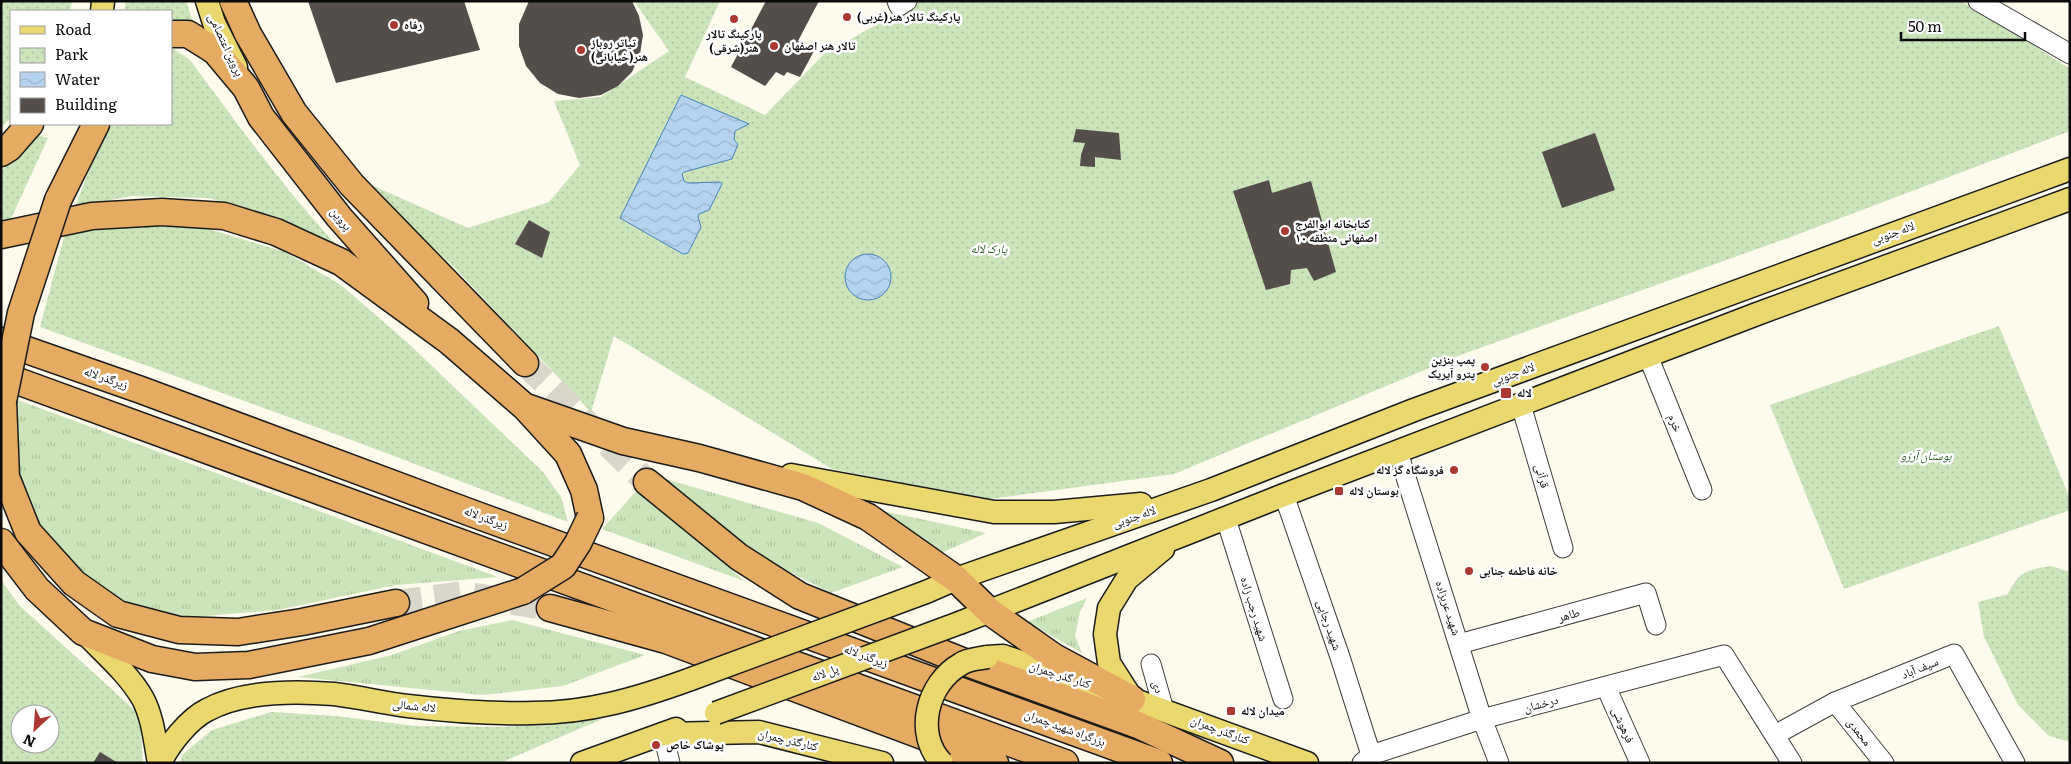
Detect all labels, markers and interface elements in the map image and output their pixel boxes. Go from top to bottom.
place label: پارکینگ تالار هنر(غربی) [857,7,961,25]
legend [10,10,172,125]
street label: پروین اعتصامی [204,10,250,79]
scale bar [1901,10,2025,42]
marker: پارکینگ تالار هنر(غربی) [841,11,853,23]
marker: پارکینگ تالار هنر(شرقی) [728,13,740,25]
text: 50 m [1908,14,1942,37]
place label: رفاه [404,15,423,33]
text: Road [55,17,91,40]
marker: رفاه [388,19,400,31]
place label: پارکینگ تالار هنر(شرقی) [705,24,762,56]
place label: تیاتر روباز هنر(خیابانی) [590,33,648,65]
place label: تالار هنر اصفهان [784,36,856,54]
marker: تالار هنر اصفهان [768,40,780,52]
text: Park [55,42,89,65]
marker: تیاتر روباز هنر(خیابانی) [575,44,587,56]
text: Water [55,67,100,90]
text: Building [55,92,117,115]
street label: پروین [327,203,357,234]
place label: کتابخانه ابوالفرج اصفهانی منطقه ۱۰ [1295,214,1377,246]
street label: لاله جنوبی [1868,216,1917,248]
marker: کتابخانه ابوالفرج اصفهانی منطقه ۱۰ [1279,225,1291,237]
park label: پارک لاله [971,239,1008,257]
place label: پمپ بنزین پترو آیریک [1428,350,1475,382]
street label: لاله جنوبی [1488,357,1537,389]
street label: زیرگذر لاله [82,361,131,393]
marker: پمپ بنزین پترو آیریک [1479,361,1491,373]
place label: لاله [1517,383,1532,401]
marker: لاله [1499,386,1513,400]
street label: خرم [1664,411,1688,435]
park label: بوستان آرزو [1899,446,1952,464]
place label: فروشگاه گز لاله [1376,460,1444,478]
street label: قرآنی [1531,462,1555,490]
marker: فروشگاه گز لاله [1448,464,1460,476]
place label: بوستان لاله [1349,481,1399,499]
marker: بوستان لاله [1333,485,1345,497]
street label: لاله جنوبی [1110,500,1158,532]
street label: زیرگذر لاله [462,501,511,533]
place label: خانه فاطمه جنابی [1479,561,1558,579]
marker: خانه فاطمه جنابی [1463,565,1475,577]
street label: شهید رجب زاده [1237,574,1273,643]
street label: شهید عربزاده [1432,578,1466,638]
street label: شهید رجایی [1313,597,1347,653]
street label: طاهر [1555,602,1582,626]
street label: زیرگذر لاله [842,639,891,671]
street label: سیف آباد [1898,651,1941,683]
street label: کنار گذر چمران [1027,656,1093,692]
street label: پل لاله [809,659,841,685]
street label: دی [1149,678,1169,695]
street label: درخشان [1521,690,1560,716]
street label: لاله شمالی [392,694,437,716]
place label: میدان لاله [1241,701,1285,719]
north arrow [10,704,60,754]
street label: بزرگراه شهید چمران [1022,704,1108,750]
street label: فرهوشی [1608,704,1640,745]
marker: میدان لاله [1225,705,1237,717]
street label: کنارگذر چمران [1189,710,1252,748]
street label: محمدی [1843,713,1877,749]
street label: کنارگذر چمران [756,723,820,755]
text: N [19,730,39,753]
place label: پوشاک خاص [666,735,724,753]
marker: پوشاک خاص [650,739,662,751]

